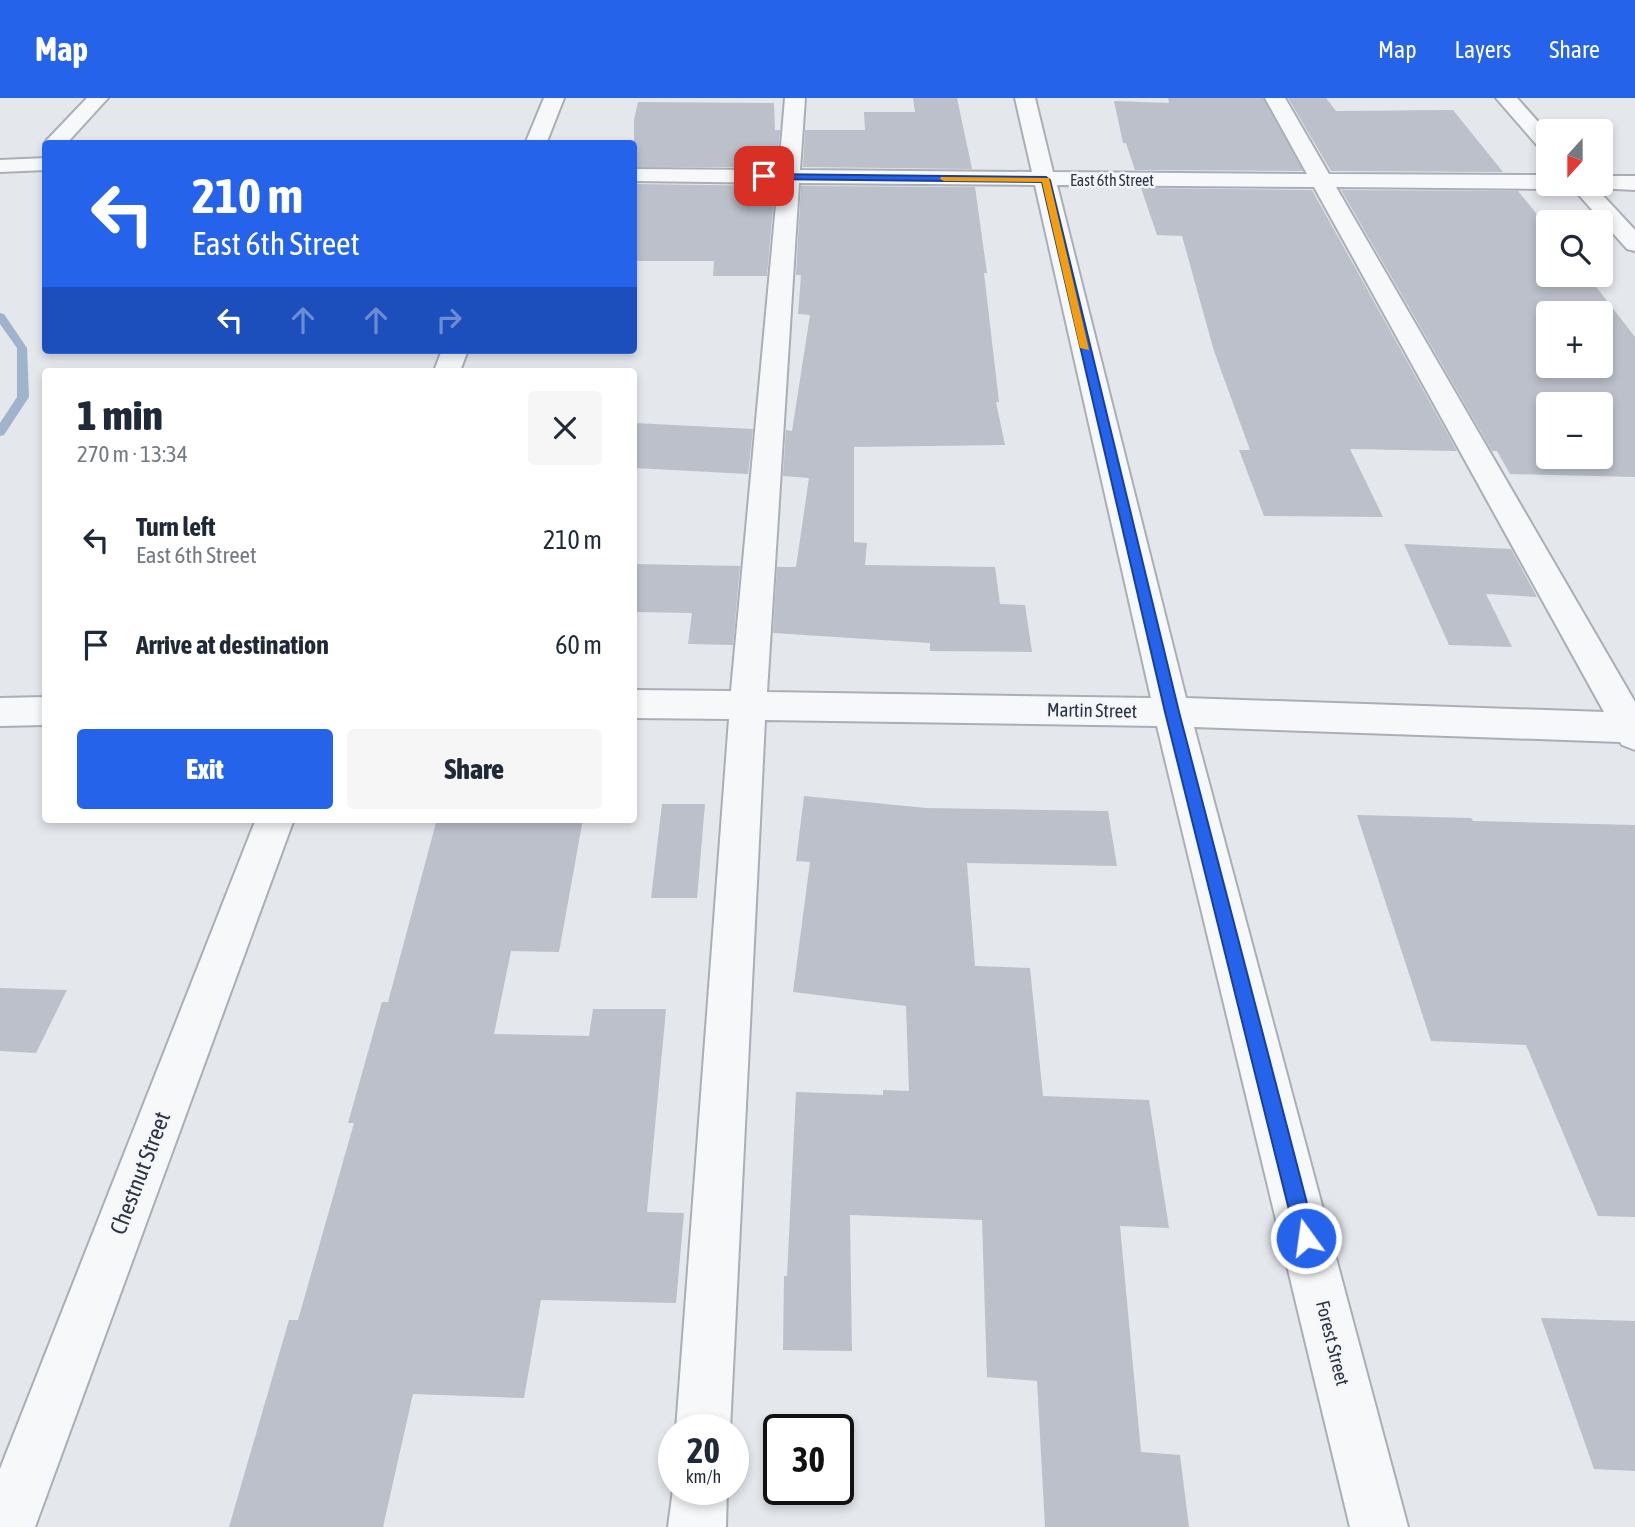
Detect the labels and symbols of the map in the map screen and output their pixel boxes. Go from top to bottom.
north arrow [1536,119,1614,196]
pin [734,146,794,206]
street label: East 6th Street [1070,171,1154,189]
street label: Martin Street [1047,698,1137,722]
street label: Chestnut Street [105,1108,175,1238]
position arrow [1269,1201,1343,1275]
street label: Forest Street [1312,1298,1354,1388]
speed limit sign: 30 [763,1414,854,1505]

